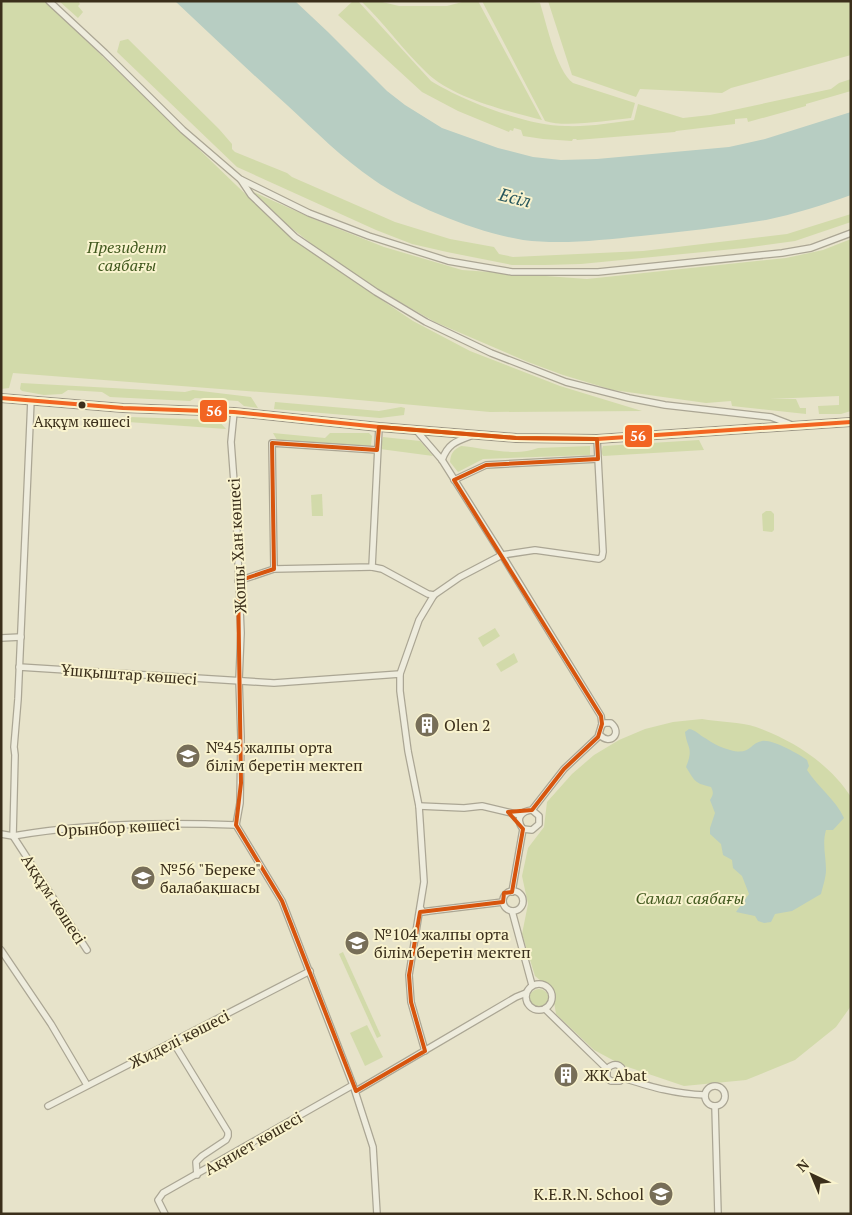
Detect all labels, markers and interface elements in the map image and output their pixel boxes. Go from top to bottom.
water label: Есіл [496,181,534,213]
park label: Президент саябағы [86,236,167,276]
line badge: 56 [199,399,228,423]
marker: Аққұм көшесі [77,400,87,410]
text: 56 [206,401,222,420]
place label: Аққұм көшесі [34,411,130,431]
line badge: 56 [624,424,653,448]
text: 56 [630,426,646,445]
street label: Жошы Хан көшесі [222,477,252,614]
street label: Ұшқыштар көшесі [60,658,198,690]
building icon: Olen 2 [414,712,440,738]
place label: Olen 2 [444,714,491,736]
place label: №45 жалпы орта білім беретін мектеп [206,736,363,776]
school or university icon: №45 жалпы орта білім беретін мектеп [175,743,201,769]
street label: Орынбор көшесі [55,813,181,841]
street label: Аққұм көшесі [17,850,91,948]
place label: №56 "Береке" балабақшасы [160,858,261,898]
school or university icon: №56 "Береке" балабақшасы [130,865,156,891]
park label: Самал саябағы [636,887,744,909]
place label: №104 жалпы орта білім беретін мектеп [374,923,531,963]
school or university icon: №104 жалпы орта білім беретін мектеп [344,930,370,956]
street label: Жиделі көшесі [125,1004,233,1074]
building icon: ЖК Abat [553,1062,579,1088]
place label: ЖК Abat [584,1064,647,1086]
street label: Ақниет көшесі [200,1106,306,1180]
north arrow [787,1150,837,1200]
text: N [792,1155,813,1176]
school or university icon: K.E.R.N. School [648,1181,674,1207]
place label: K.E.R.N. School [533,1183,644,1205]

